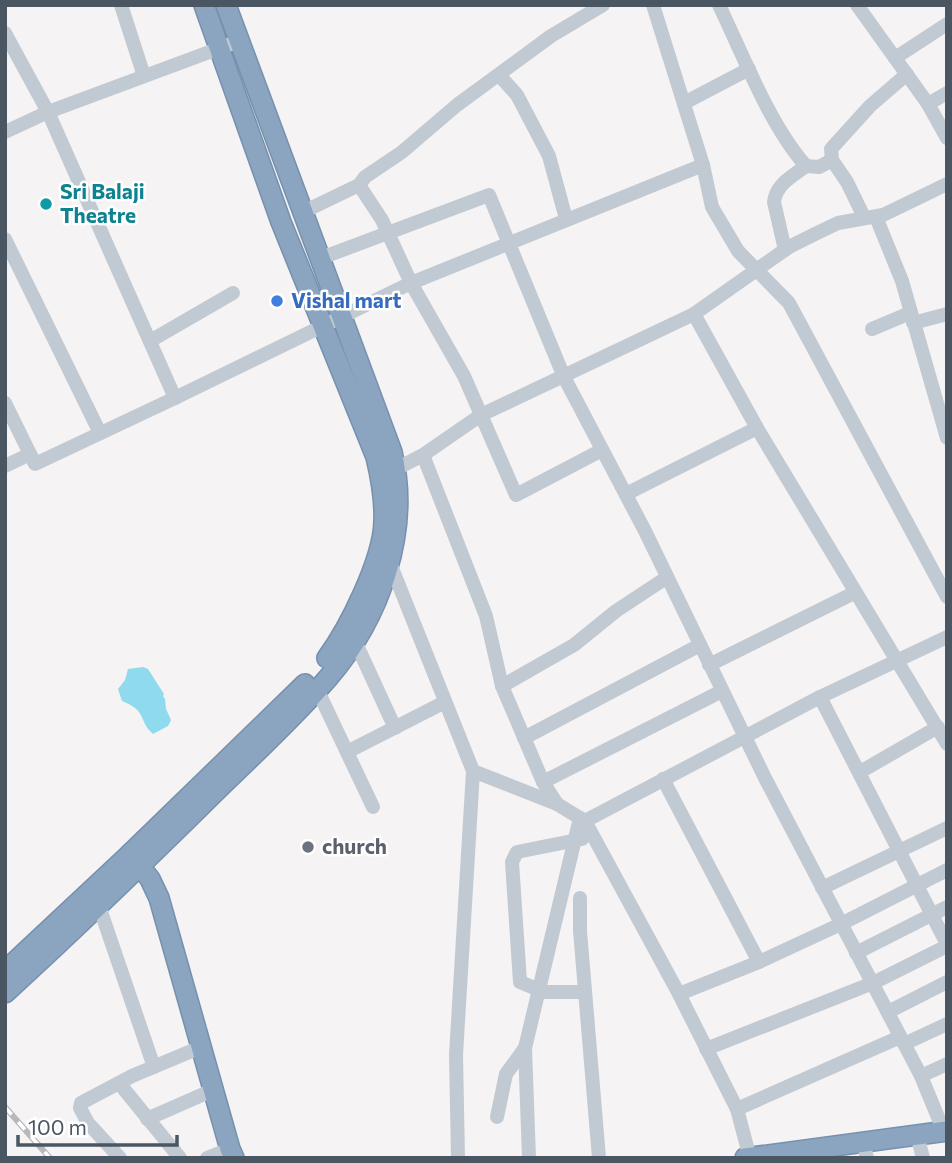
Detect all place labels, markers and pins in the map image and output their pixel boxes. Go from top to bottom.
place label: Sri Balaji Theatre [60,178,145,227]
marker: Sri Balaji Theatre [38,196,54,212]
place label: Vishal mart [291,287,402,312]
marker: Vishal mart [269,293,285,309]
place label: church [322,833,387,858]
marker: church [300,839,316,855]

